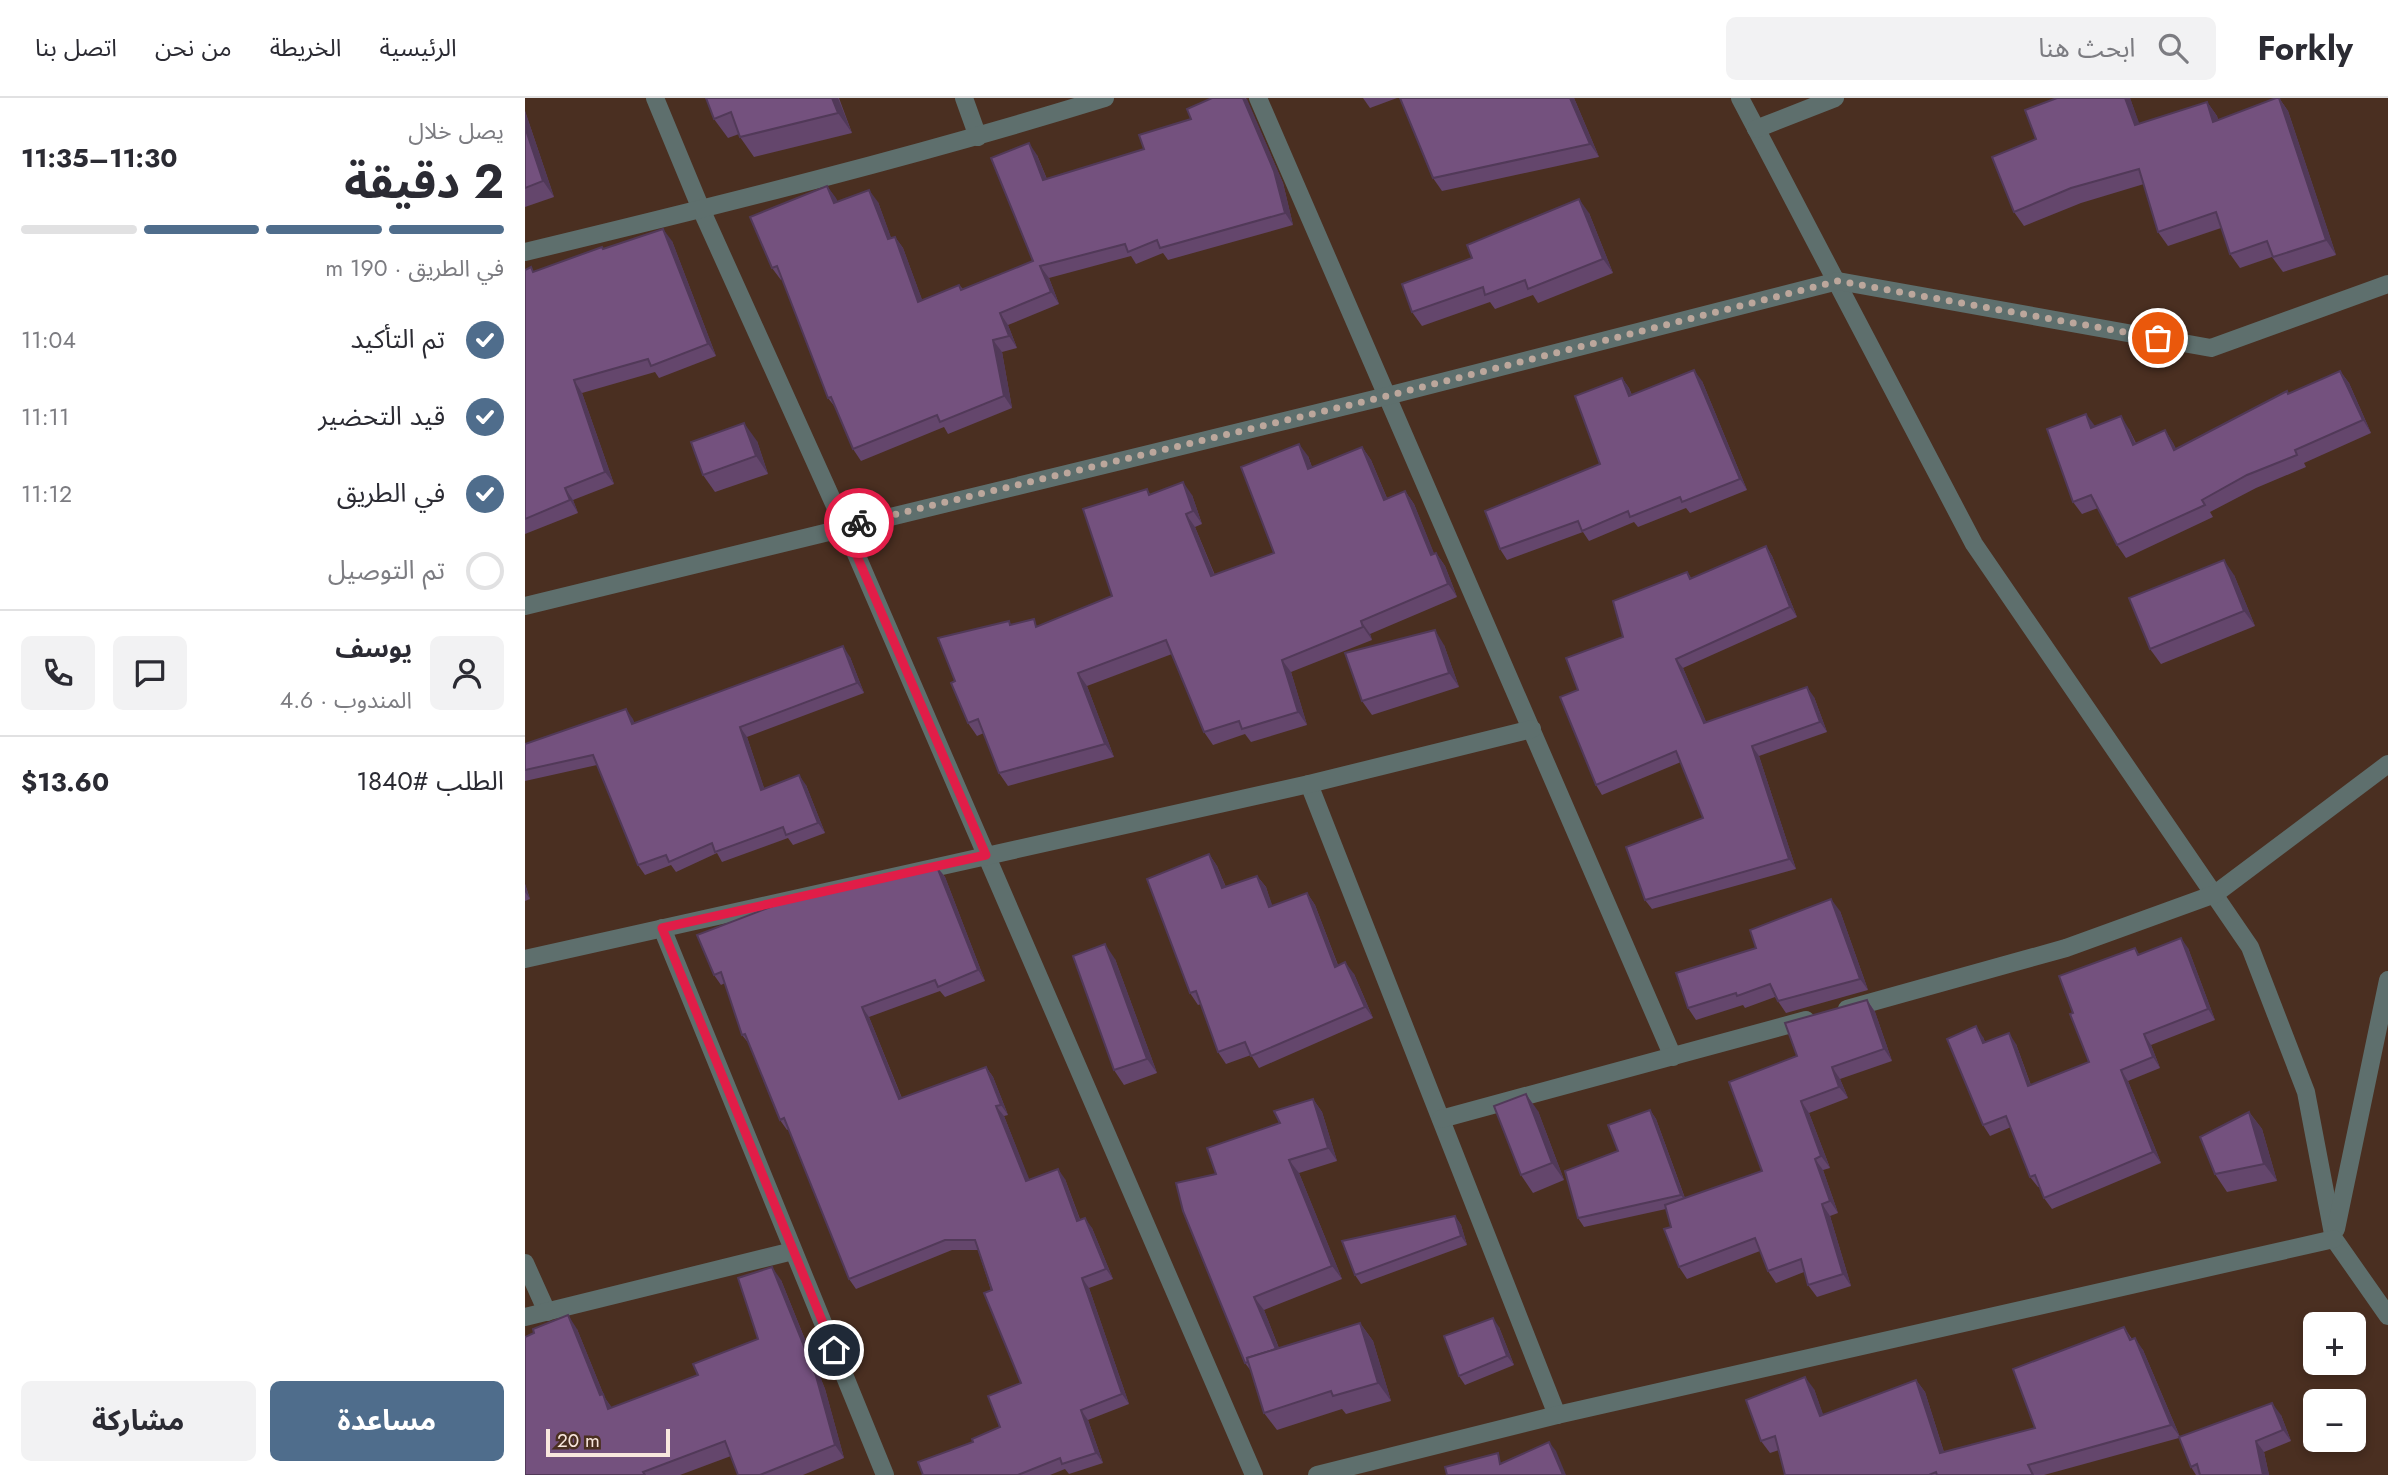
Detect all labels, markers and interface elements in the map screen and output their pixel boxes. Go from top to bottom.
search box [1726,17,2216,80]
text: Forkly [2258,25,2353,72]
text: ابحث هنا [2038,29,2136,67]
icon: search [2154,29,2192,67]
text: اتصل بنا [35,30,117,65]
text: من نحن [155,30,232,65]
text: الخريطة [270,30,342,65]
text: الرئيسية [380,30,457,65]
text: يصل خلال [408,114,504,148]
text: 11:30–11:35 [21,139,177,177]
text: 2 دقيقة [344,149,504,215]
text: في الطريق · 190 m [325,251,504,285]
pin [2128,308,2188,368]
icon: bag [2139,319,2177,357]
text: تم التأكيد [350,320,445,358]
icon: check [466,321,504,359]
text: 11:04 [21,323,76,357]
text: قيد التحضير [318,397,445,435]
icon: check [466,398,504,436]
text: 11:11 [21,400,69,434]
text: في الطريق [337,474,445,512]
icon: check [466,475,504,513]
text: 11:12 [21,477,72,511]
courier [824,488,894,558]
icon: bike [840,504,878,542]
text: تم التوصيل [328,551,445,589]
text: يوسف [335,629,412,667]
button: phone [21,636,95,710]
button: chat [113,636,187,710]
button: person [430,636,504,710]
text: المندوب · 4.6 [280,683,412,717]
text: الطلب #1840 [356,762,504,800]
text: $13.60 [21,763,109,801]
map controls [2303,1312,2366,1452]
button: + [2303,1312,2366,1375]
pin [804,1320,864,1380]
icon: home [815,1331,853,1369]
button: مشاركة [21,1381,256,1461]
button: مساعدة [270,1381,504,1461]
button: − [2303,1389,2366,1452]
scale bar [546,1426,670,1458]
text: 20 m [557,1427,600,1454]

